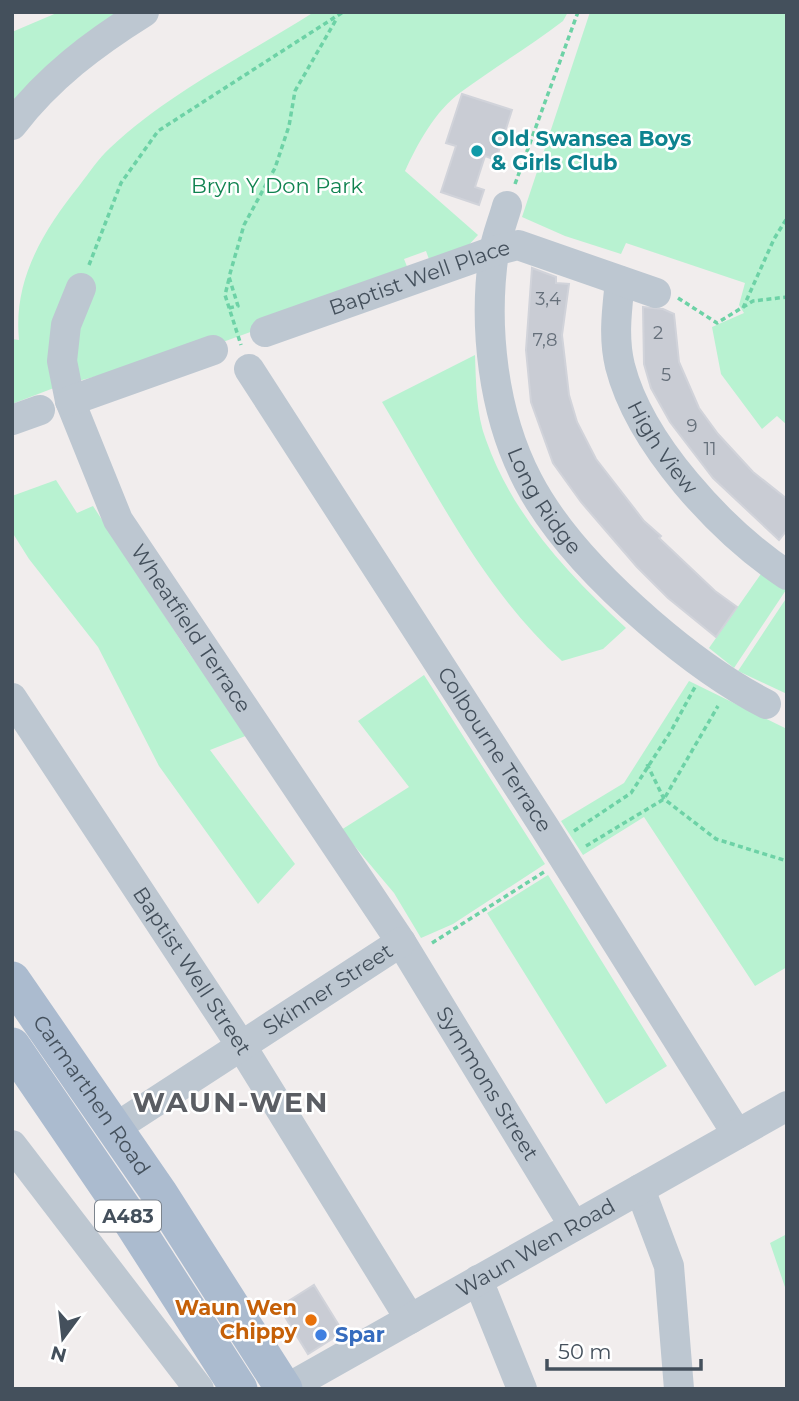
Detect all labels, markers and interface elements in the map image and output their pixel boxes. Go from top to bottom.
place label: Old Swansea Boys & Girls Club [491,126,691,175]
marker: Old Swansea Boys & Girls Club [469,143,485,159]
park label: Bryn Y Don Park [191,173,364,198]
street label: Baptist Well Place [326,234,513,320]
house number: 3,4 [535,288,561,310]
house number: 2 [653,322,663,344]
house number: 7,8 [532,329,558,351]
house number: 5 [661,364,671,386]
street label: High View [622,397,703,500]
house number: 9 [687,415,698,437]
house number: 11 [704,438,717,460]
street label: Long Ridge [502,444,587,559]
street label: Wheatfield Terrace [126,539,257,717]
street label: Colbourne Terrace [432,662,557,837]
street label: Baptist Well Street [128,882,257,1059]
street label: Skinner Street [258,938,397,1040]
street label: Symmons Street [431,1002,544,1165]
street label: Carmarthen Road [28,1010,156,1180]
district label: WAUN-WEN [133,1085,329,1119]
street label: Waun Wen Road [452,1193,619,1302]
road number: A483 [95,1200,161,1232]
place label: Waun Wen Chippy [175,1295,297,1344]
north arrow [28,1303,98,1373]
marker: Waun Wen Chippy [303,1312,319,1328]
place label: Spar [335,1322,385,1347]
marker: Spar [313,1327,329,1343]
scale bar [547,1328,701,1372]
text: 50 m [558,1339,612,1364]
text: N [48,1341,69,1367]

